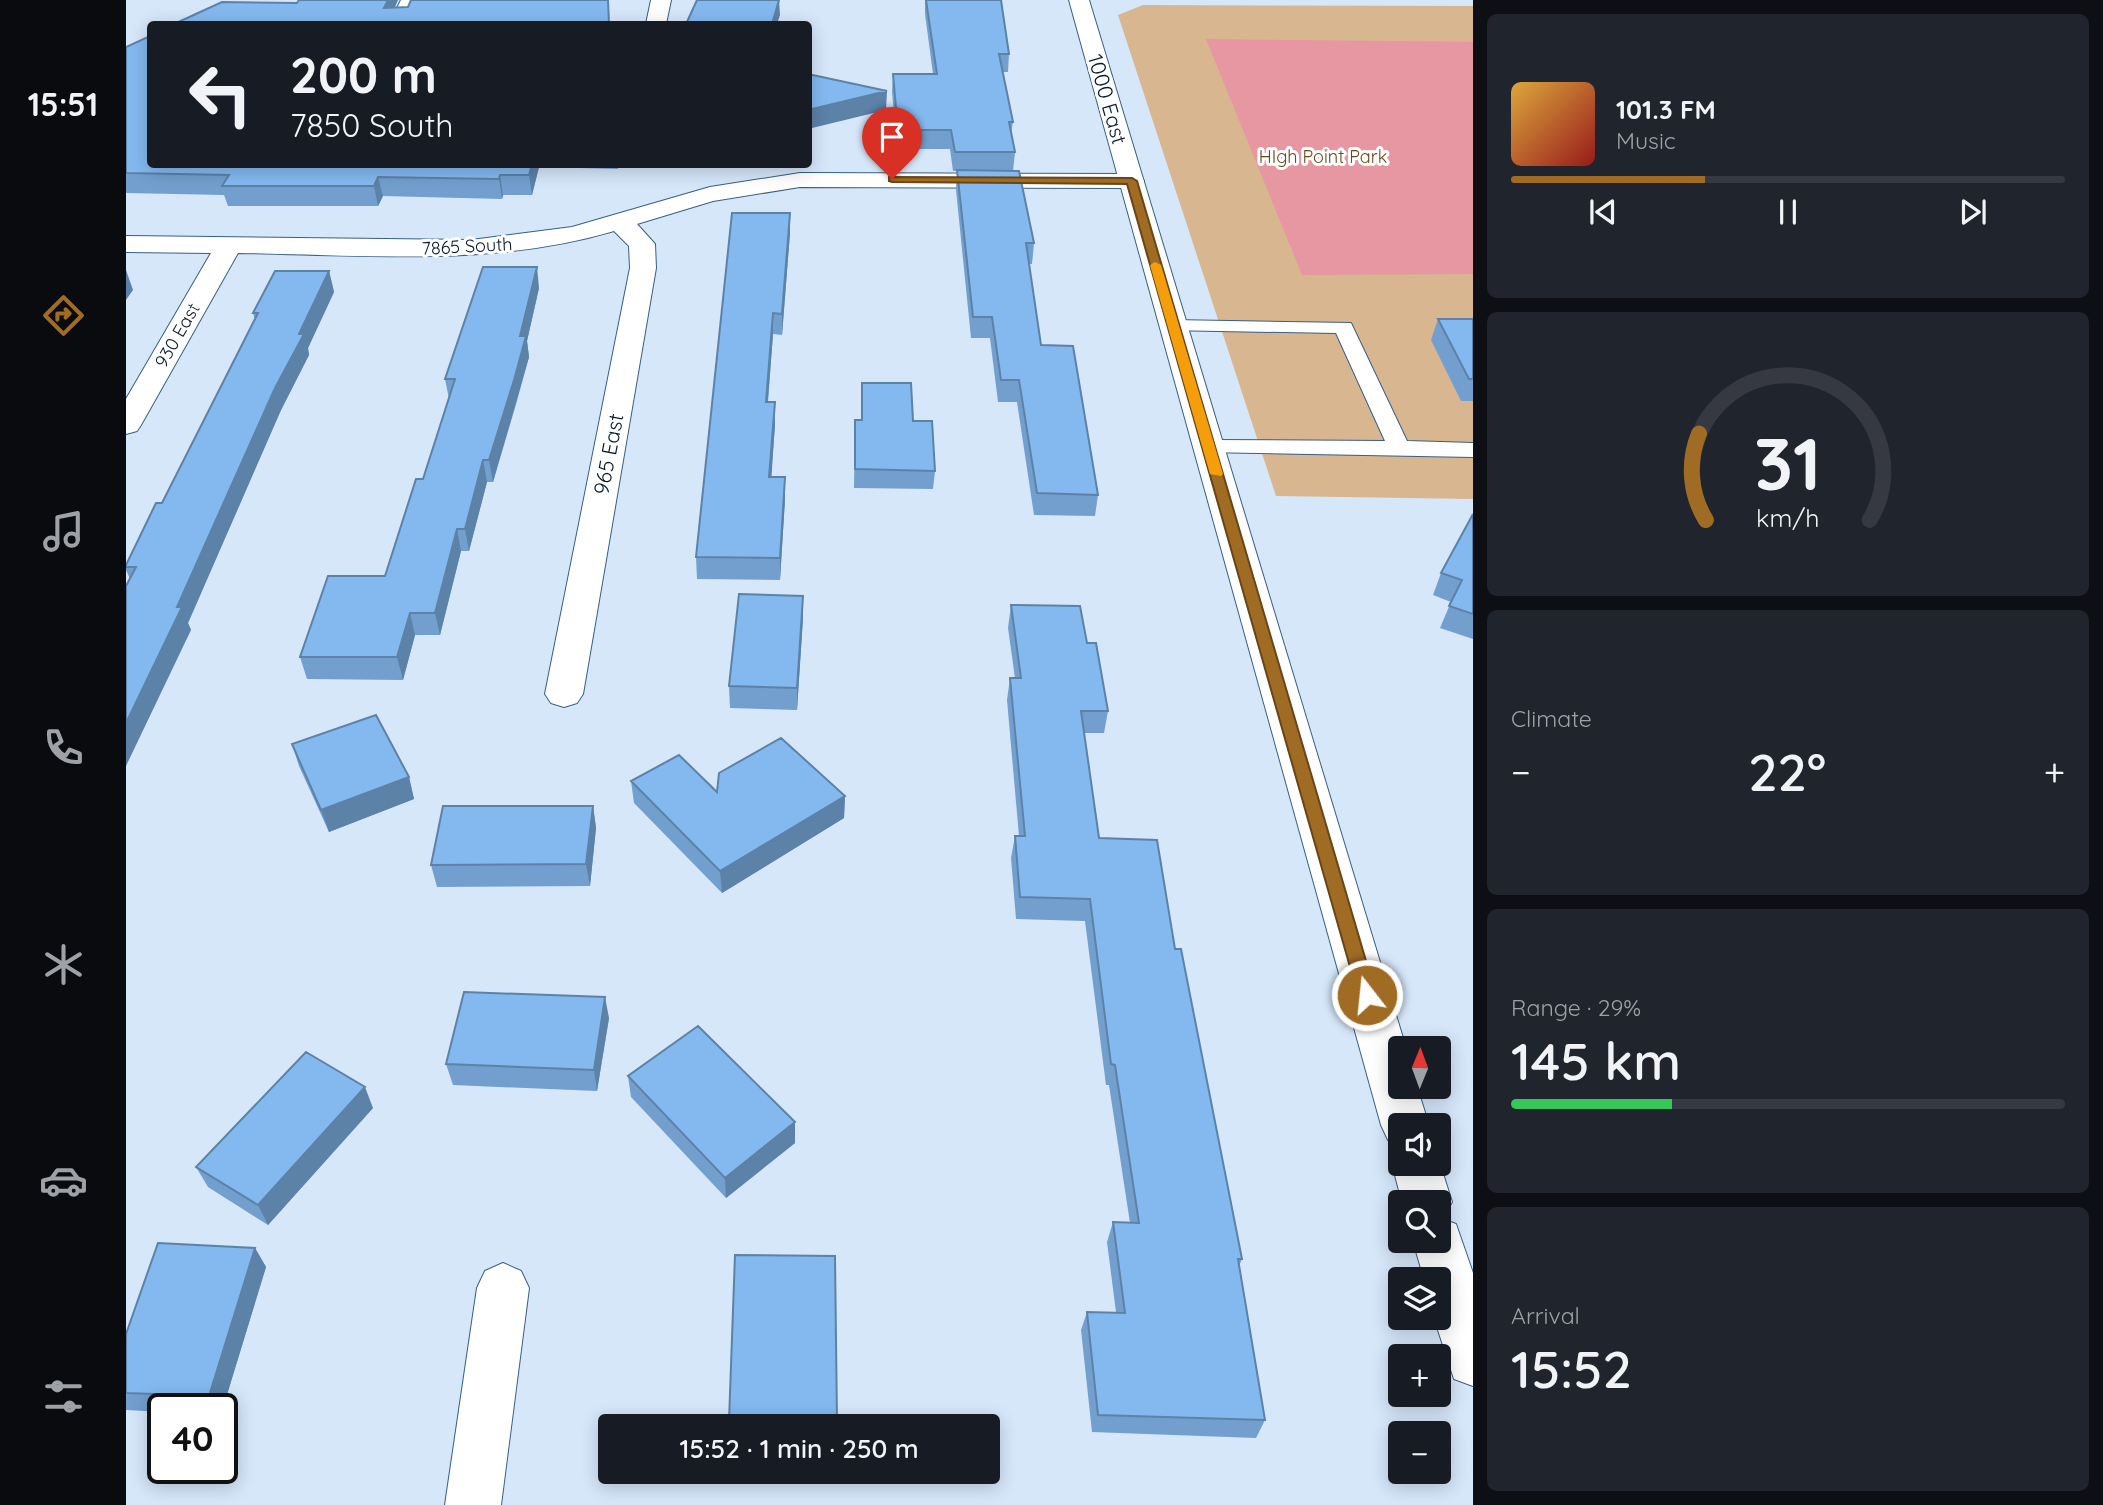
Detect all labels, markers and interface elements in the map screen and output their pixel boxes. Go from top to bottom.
text: 200 m [290,44,437,105]
icon: left [175,49,266,140]
street label: 1000 East [1083,51,1133,147]
text: 15:51 [28,84,98,124]
text: 101.3 FM [1616,93,1716,126]
text: 7850 South [290,105,453,145]
pin [862,107,922,179]
icon: arrive [873,118,911,156]
text: Music [1616,126,1676,155]
park label: HIgh Point Park [1259,145,1387,168]
icon: previous [1584,193,1622,231]
icon: pause [1769,193,1807,231]
icon: next [1954,193,1992,231]
street label: 7865 South [421,232,513,260]
icon: directions [39,291,88,340]
street label: 930 East [149,299,205,371]
street label: 965 East [587,411,629,497]
text: 31 [1754,418,1822,509]
text: km/h [1756,502,1820,533]
icon: music [39,507,88,556]
text: Climate [1511,704,1592,733]
icon: phone [39,723,88,772]
text: 22° [1748,739,1826,804]
text: − [1511,748,1531,796]
text: + [2044,748,2065,796]
icon: climate [39,940,88,989]
position arrow [1330,958,1404,1032]
text: Range · 29% [1511,993,1641,1022]
text: 145 km [1511,1028,1681,1093]
north arrow [1388,1036,1451,1099]
map controls [1388,1036,1451,1484]
button: sound [1388,1113,1451,1176]
icon: car [39,1156,88,1205]
button: search [1388,1190,1451,1253]
button: layers [1388,1267,1451,1330]
text: Arrival [1511,1301,1580,1330]
text: 15:52 [1511,1336,1632,1401]
button: + [1388,1344,1451,1407]
icon: filters [39,1372,88,1421]
speed limit sign: 40 [147,1393,238,1484]
button: − [1388,1421,1451,1484]
text: 15:52 · 1 min · 250 m [679,1432,919,1465]

